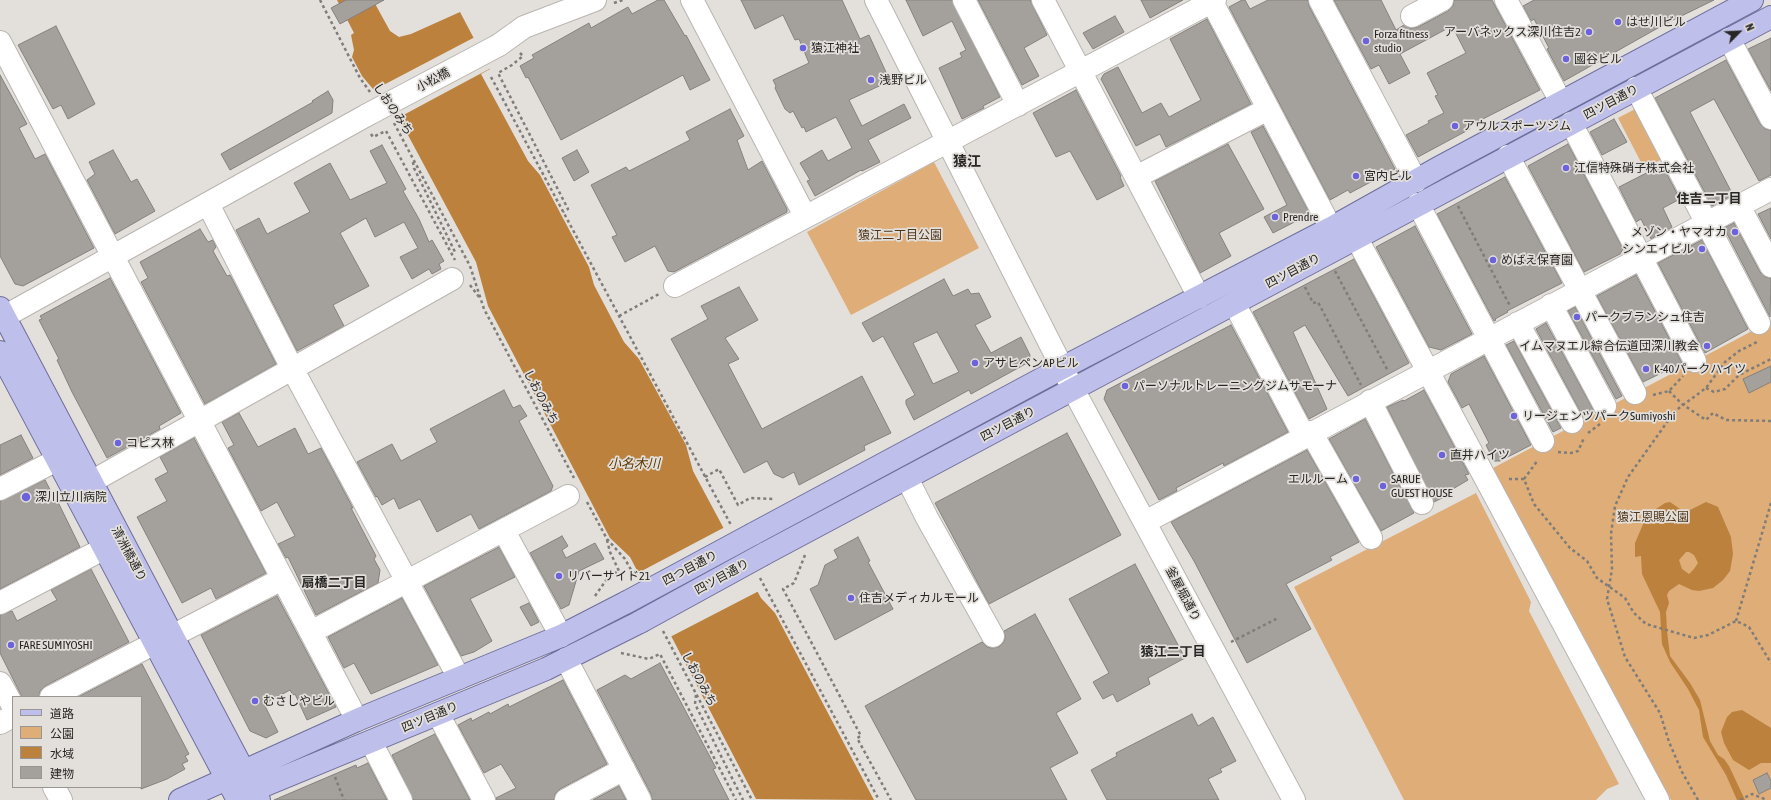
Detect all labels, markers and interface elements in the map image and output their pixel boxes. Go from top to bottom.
north arrow [1719,12,1759,52]
place label: はせ川ビル [1626,15,1686,29]
marker: はせ川ビル [1613,17,1623,27]
text: N [1743,22,1757,33]
place label: アーバネックス深川住吉2 [1444,25,1581,39]
place label: Forza fitness studio [1374,27,1429,55]
marker: アーバネックス深川住吉2 [1584,27,1594,37]
marker: Forza fitness studio [1361,36,1371,46]
place label: 猿江神社 [811,41,859,55]
marker: 猿江神社 [798,43,808,53]
place label: 國谷ビル [1574,52,1622,66]
marker: 國谷ビル [1561,54,1571,64]
street label: 小松橋 [414,65,452,95]
place label: 浅野ビル [879,73,927,87]
marker: 浅野ビル [866,75,876,85]
street label: しおのみち [370,80,416,138]
street label: 四ツ目通り [1581,82,1641,122]
place label: アウルスポーツジム [1463,119,1571,133]
marker: アウルスポーツジム [1450,121,1460,131]
district label: 猿江 [953,154,981,170]
place label: 江信特殊硝子株式会社 [1574,161,1694,175]
marker: 江信特殊硝子株式会社 [1561,163,1571,173]
place label: 宮内ビル [1364,169,1412,183]
marker: 宮内ビル [1351,171,1361,181]
district label: 住吉二丁目 [1677,191,1741,207]
place label: Prendre [1283,210,1318,224]
marker: Prendre [1270,212,1280,222]
place label: メゾン・ヤマオカ [1631,225,1727,239]
marker: メゾン・ヤマオカ [1730,227,1740,237]
park label: 猿江二丁目公園 [858,228,942,242]
place label: シンエイビル [1622,242,1694,256]
marker: シンエイビル [1697,244,1707,254]
street label: 四ツ目通り [1263,251,1323,291]
place label: めばえ保育園 [1501,253,1573,267]
marker: めばえ保育園 [1488,255,1498,265]
place label: パークブランシュ住吉 [1585,310,1705,324]
marker: パークブランシュ住吉 [1572,312,1582,322]
place label: イムマヌエル綜合伝道団深川教会 [1519,339,1699,353]
marker: イムマヌエル綜合伝道団深川教会 [1702,341,1712,351]
place label: アサヒペンAPビル [983,356,1079,370]
marker: アサヒペンAPビル [970,358,980,368]
place label: K-40パークハイツ [1654,362,1746,376]
marker: K-40パークハイツ [1641,364,1651,374]
street label: しおのみち [521,367,561,427]
place label: パーソナルトレーニングジムサモーナ [1133,379,1337,393]
marker: パーソナルトレーニングジムサモーナ [1120,381,1130,391]
street label: 四ツ目通り [978,404,1038,444]
place label: リージェンツパークSumiyoshi [1522,409,1676,423]
marker: リージェンツパークSumiyoshi [1509,411,1519,421]
place label: コピス林 [126,436,174,450]
marker: コピス林 [113,438,123,448]
place label: 直井ハイツ [1450,448,1510,462]
marker: 直井ハイツ [1437,450,1447,460]
water label: 小名木川 [608,456,660,472]
place label: エルルーム [1288,472,1348,486]
place label: SARUE GUEST HOUSE [1391,472,1453,500]
marker: エルルーム [1351,474,1361,484]
marker: SARUE GUEST HOUSE [1378,481,1388,491]
place label: 深川立川病院 [35,490,107,504]
marker: 深川立川病院 [20,491,32,503]
park label: 猿江恩賜公園 [1617,510,1689,524]
street label: 清洲橋通り [109,524,149,584]
street label: 四つ目通り [660,548,720,588]
street label: 四ツ目通り [692,556,752,598]
street label: 釜屋堀通り [1163,564,1203,624]
place label: リバーサイド21 [567,569,650,583]
marker: リバーサイド21 [554,571,564,581]
district label: 扇橋二丁目 [302,575,366,591]
place label: 住吉メディカルモール [859,591,979,605]
marker: 住吉メディカルモール [846,593,856,603]
place label: FARE SUMIYOSHI [19,638,93,652]
marker: FARE SUMIYOSHI [6,640,16,650]
district label: 猿江二丁目 [1141,644,1205,660]
street label: しおのみち [679,649,719,709]
place label: むさしやビル [263,694,335,708]
legend [12,696,142,788]
marker: むさしやビル [250,696,260,706]
street label: 四ツ目通り [400,699,460,735]
text: 道路 [50,707,74,721]
text: 公園 [50,727,74,741]
text: 水域 [50,747,74,761]
text: 建物 [50,767,74,781]

